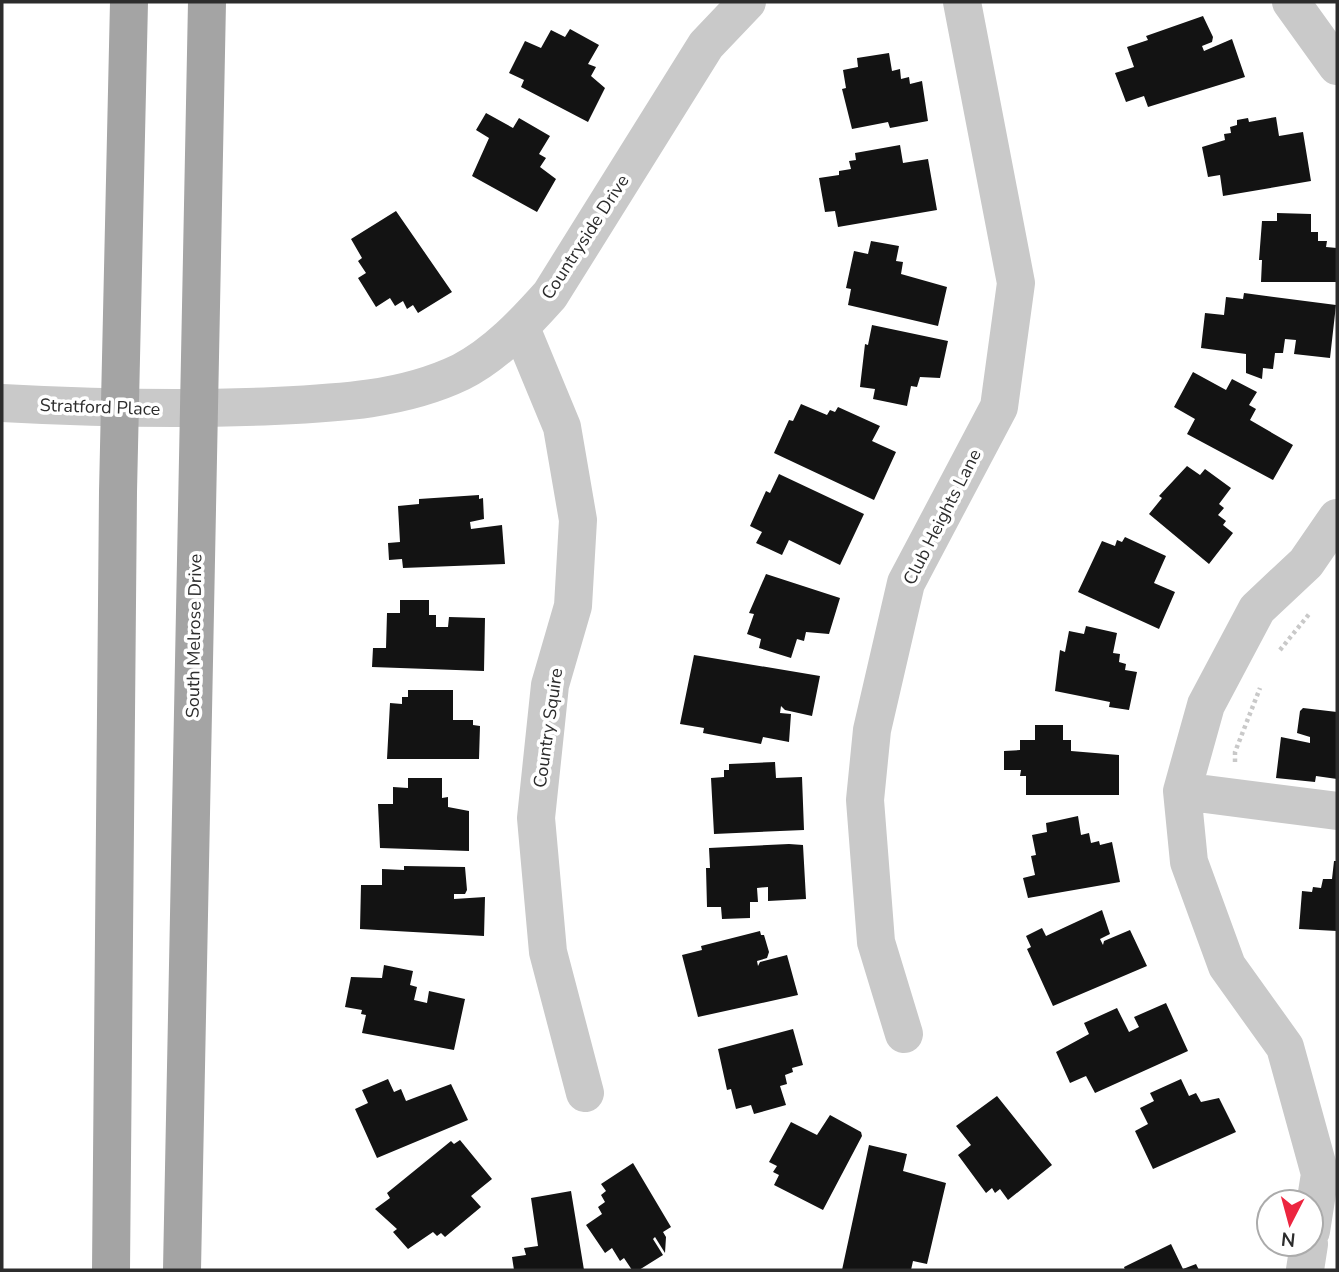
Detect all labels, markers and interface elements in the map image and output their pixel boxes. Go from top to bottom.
street label: Countryside Drive [536,170,634,304]
street label: Stratford Place [39,393,161,421]
street label: Club Heights Lane [897,445,987,589]
street label: South Melrose Drive [181,554,207,718]
street label: Country Squire [528,667,568,789]
north arrow [1255,1188,1325,1258]
text: N [1280,1225,1297,1253]

